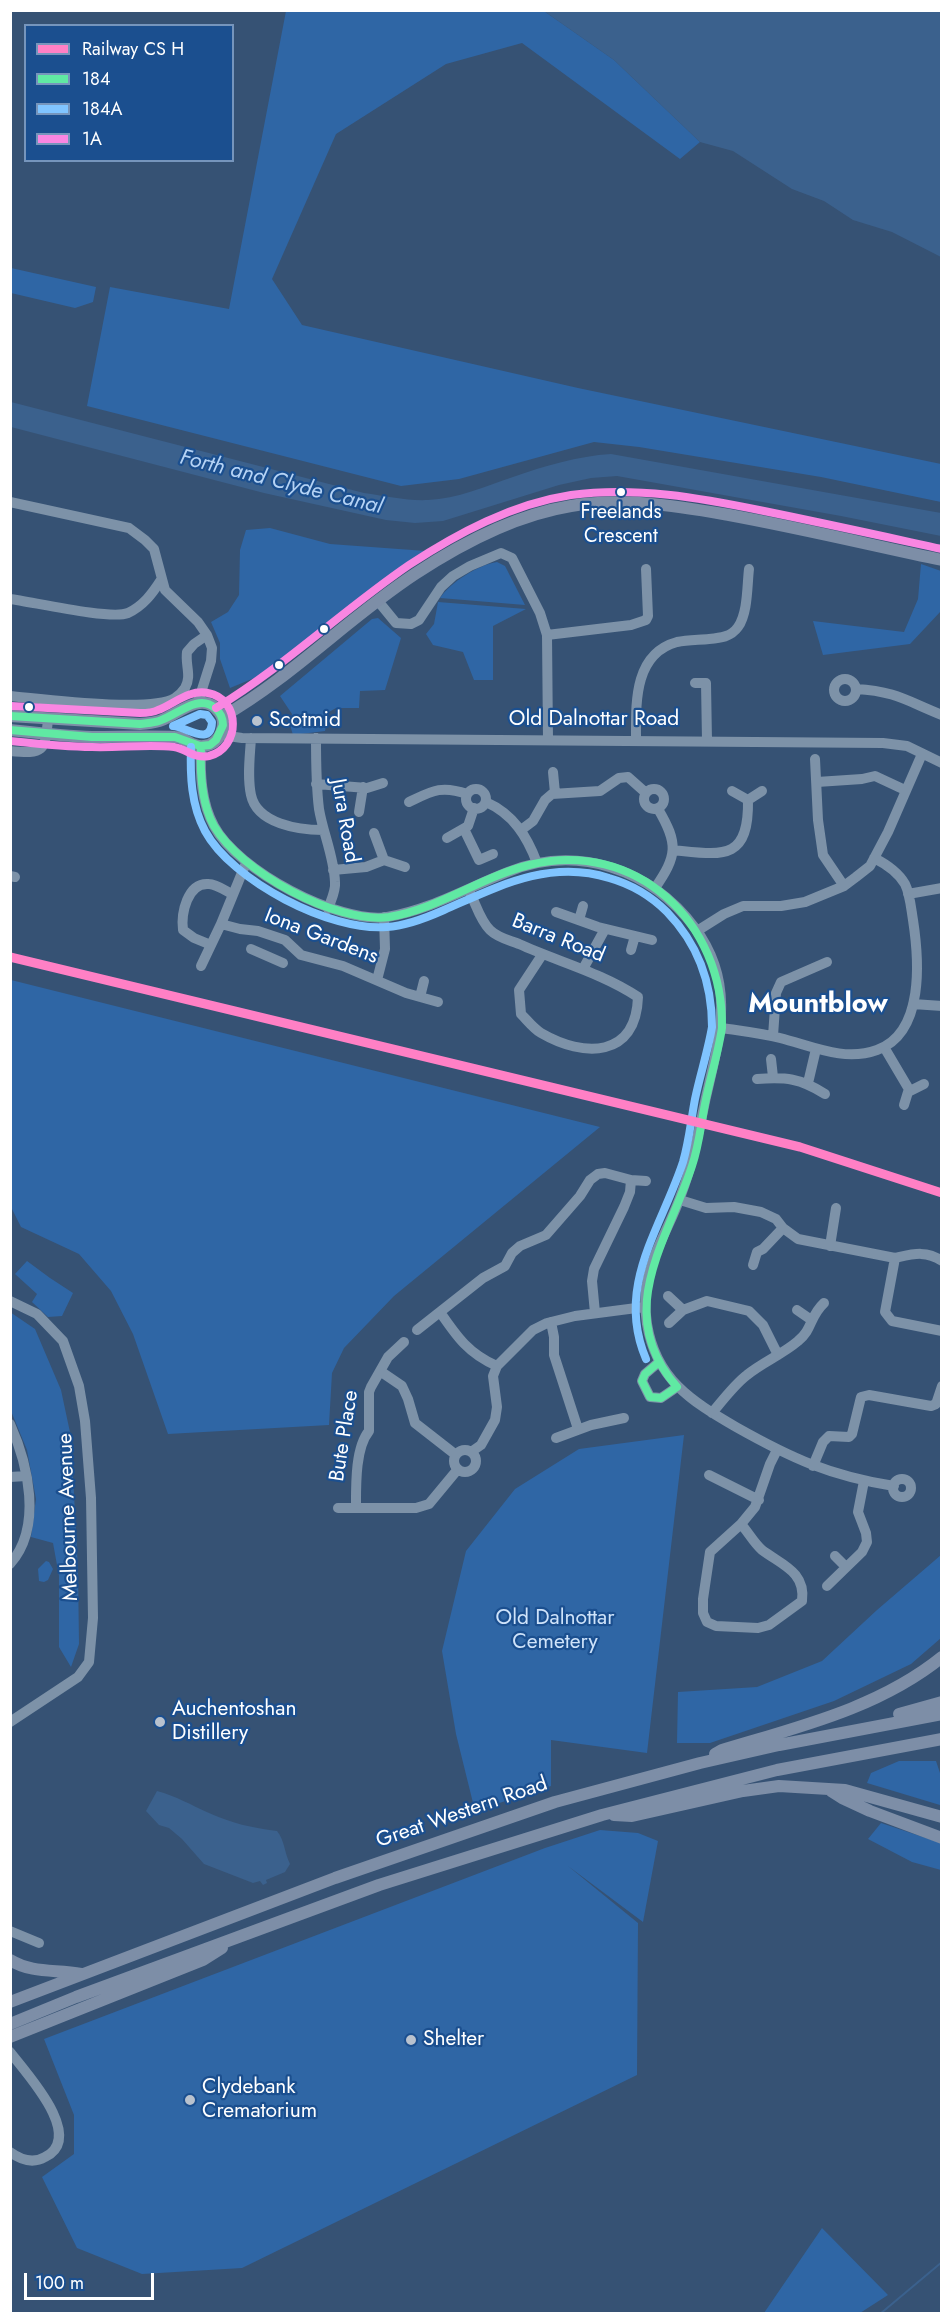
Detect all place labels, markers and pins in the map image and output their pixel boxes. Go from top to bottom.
marker: Freelands Crescent [615,486,627,498]
place label: Freelands Crescent [581,501,661,548]
unlabelled marker [318,623,330,635]
unlabelled marker [273,659,285,671]
unlabelled marker [23,701,35,713]
place label: Scotmid [269,708,341,734]
marker: Scotmid [250,714,264,728]
place label: Auchentoshan Distillery [172,1697,296,1747]
marker: Auchentoshan Distillery [153,1715,167,1729]
place label: Shelter [423,2027,484,2053]
marker: Shelter [404,2033,418,2047]
place label: Clydebank Crematorium [202,2075,317,2125]
marker: Clydebank Crematorium [183,2093,197,2107]

